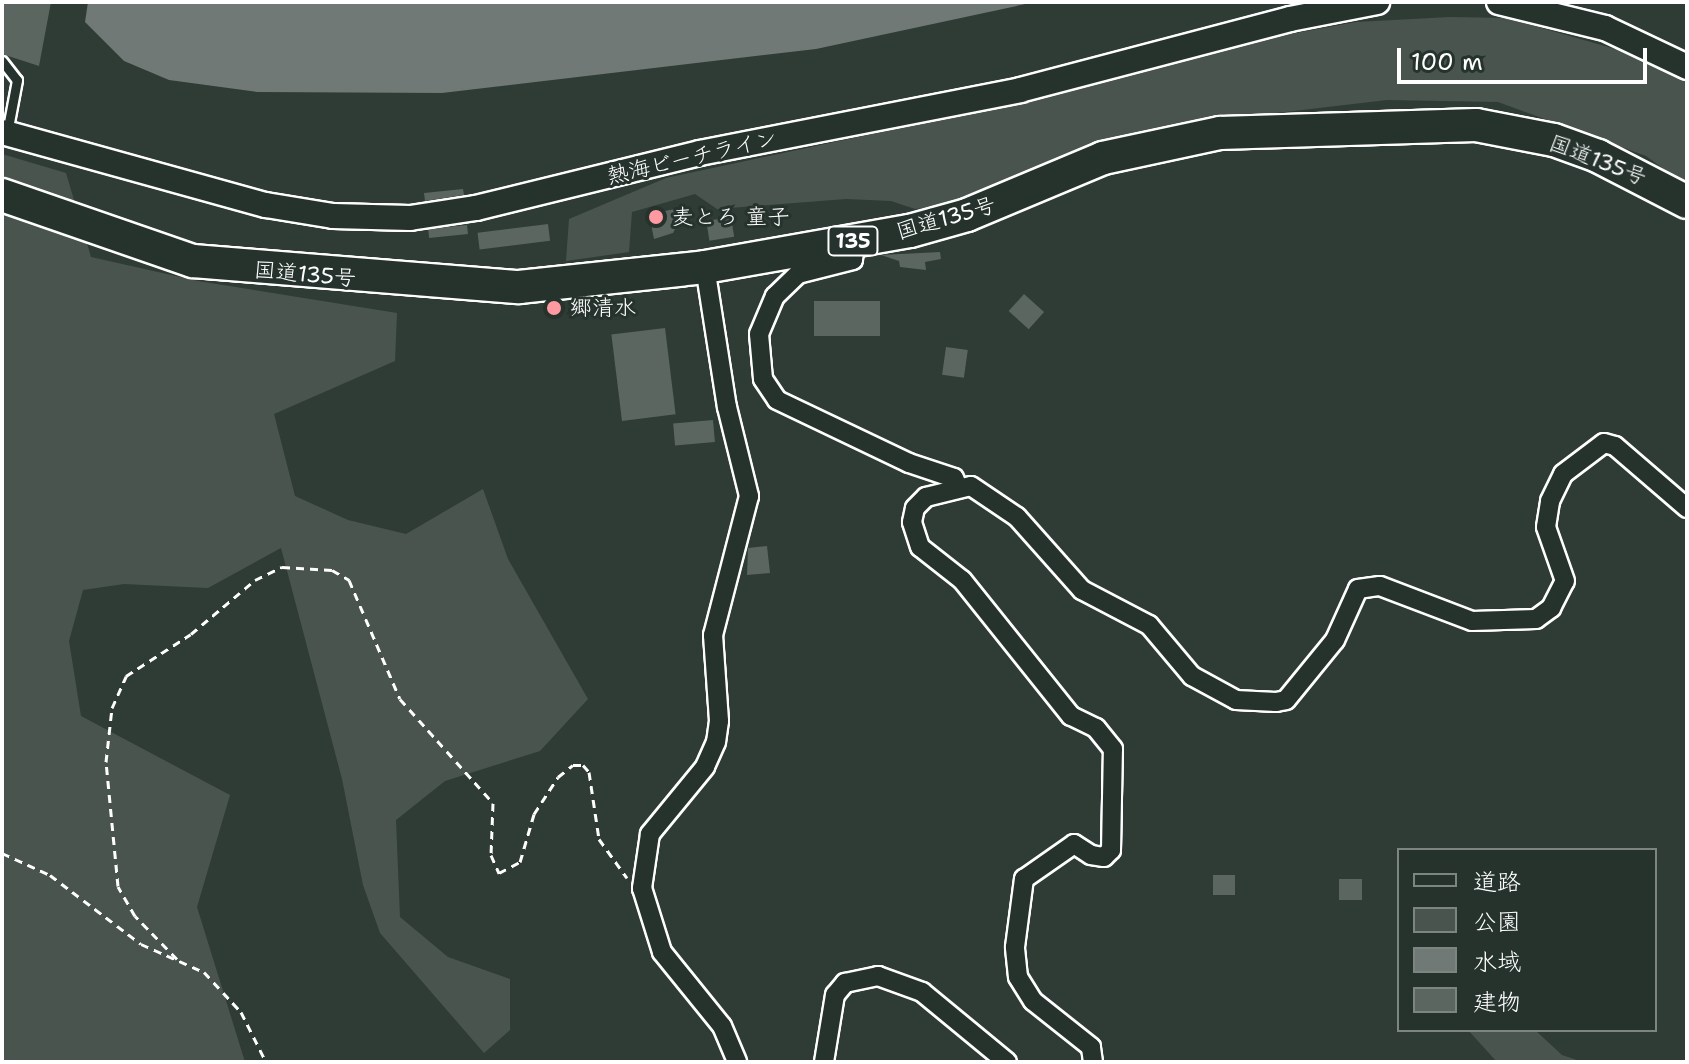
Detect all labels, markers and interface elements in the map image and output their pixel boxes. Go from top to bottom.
scale bar [1401,32,1651,82]
text: 100 m [1411,46,1483,78]
street label: 熱海ビーチライン [604,124,780,190]
street label: 国道135号 [1545,129,1651,191]
street label: 国道135号 [893,191,999,245]
place label: 麦とろ 童子 [672,204,790,230]
marker: 麦とろ 童子 [647,208,665,226]
road number: 135 [827,225,879,257]
street label: 国道135号 [253,256,357,292]
place label: 郷清水 [570,295,636,321]
marker: 郷清水 [545,299,563,317]
legend [1397,848,1657,1032]
text: 道路 [1473,866,1521,898]
text: 公園 [1473,906,1521,938]
text: 水域 [1473,946,1521,978]
text: 建物 [1473,986,1521,1018]

